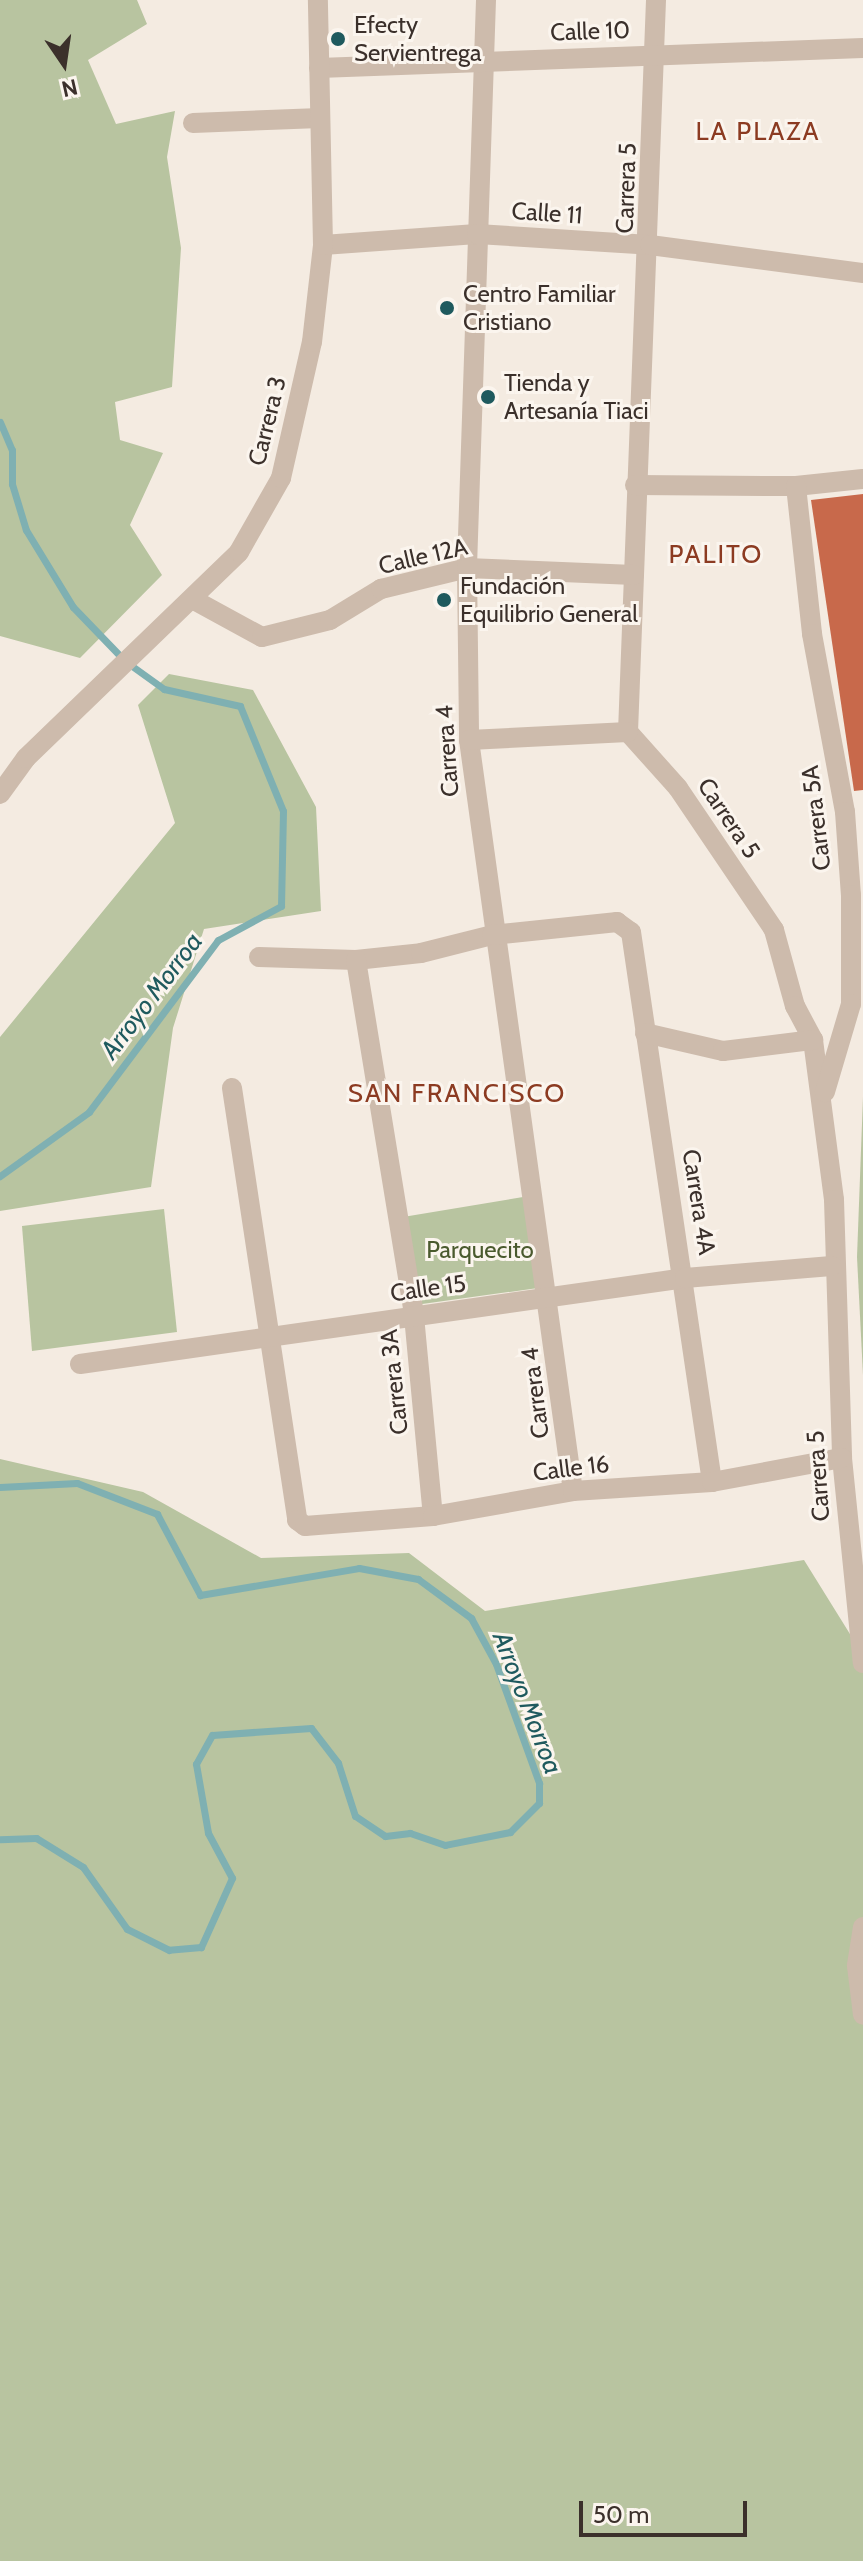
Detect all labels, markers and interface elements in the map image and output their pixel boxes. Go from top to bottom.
place label: Efecty Servientrega [354,11,481,67]
street label: Calle 10 [550,15,630,47]
north arrow [24,24,104,104]
marker: Efecty Servientrega [329,30,347,48]
text: N [59,73,80,103]
district label: LA PLAZA [695,116,821,148]
street label: Carrera 5 [610,142,642,234]
street label: Calle 11 [511,196,583,230]
place label: Centro Familiar Cristiano [463,280,616,336]
marker: Centro Familiar Cristiano [438,299,456,317]
place label: Tienda y Artesanía Tiaci [504,369,649,425]
street label: Carrera 3 [242,373,292,469]
marker: Tienda y Artesanía Tiaci [479,388,497,406]
street label: Calle 12A [376,532,470,580]
district label: PALITO [669,539,763,571]
place label: Fundación Equilibrio General [460,572,638,628]
marker: Fundación Equilibrio General [435,591,453,609]
street label: Carrera 4 [429,704,465,798]
street label: Carrera 5A [795,764,837,872]
street label: Carrera 5 [692,772,766,864]
water label: Arroyo Morroa [94,927,210,1065]
district label: SAN FRANCISCO [348,1078,566,1110]
street label: Carrera 4A [676,1147,722,1257]
park label: Parquecito [426,1236,534,1264]
street label: Calle 15 [388,1268,468,1308]
street label: Carrera 3A [374,1328,414,1436]
street label: Carrera 4 [515,1346,555,1440]
street label: Carrera 5 [800,1430,836,1522]
street label: Calle 16 [531,1449,611,1487]
water label: Arroyo Morroa [486,1627,568,1779]
scale bar [583,2485,751,2535]
text: 50 m [593,2500,649,2529]

